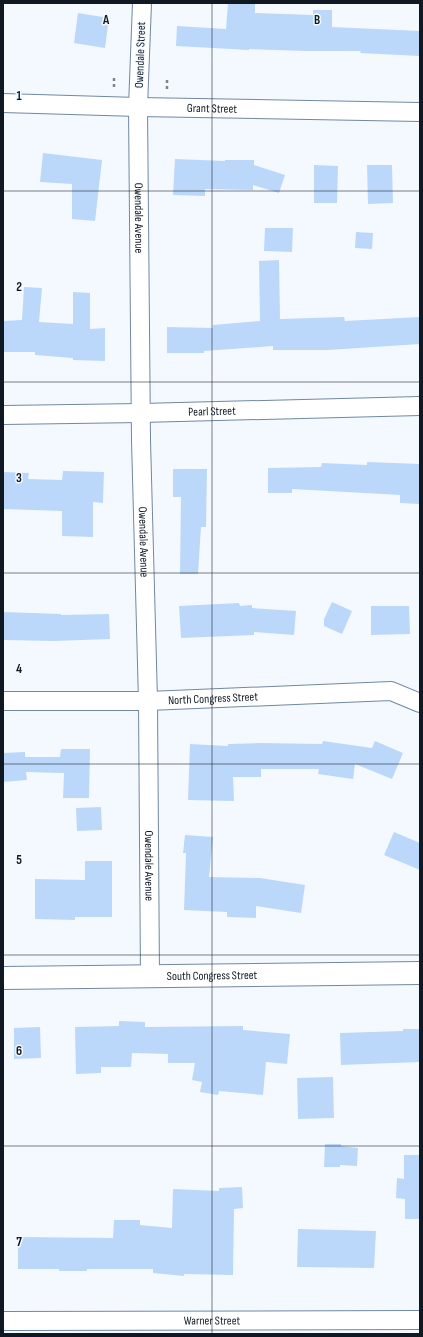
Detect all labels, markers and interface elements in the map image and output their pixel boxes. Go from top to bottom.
text: A [102,12,110,28]
text: B [314,12,320,28]
street label: Owendale Street [132,21,149,88]
text: 1 [16,88,22,104]
street label: Grant Street [187,101,237,117]
street label: Owendale Avenue [131,183,146,253]
text: 2 [16,279,22,295]
street label: Pearl Street [188,404,236,420]
text: 3 [16,470,22,486]
street label: Owendale Avenue [135,506,152,578]
text: 4 [16,661,22,677]
street label: North Congress Street [168,689,259,708]
street label: Owendale Avenue [141,830,156,901]
text: 5 [16,852,22,868]
street label: South Congress Street [167,968,258,984]
text: 6 [16,1043,22,1059]
text: 7 [16,1234,22,1250]
street label: Warner Street [184,1313,240,1329]

